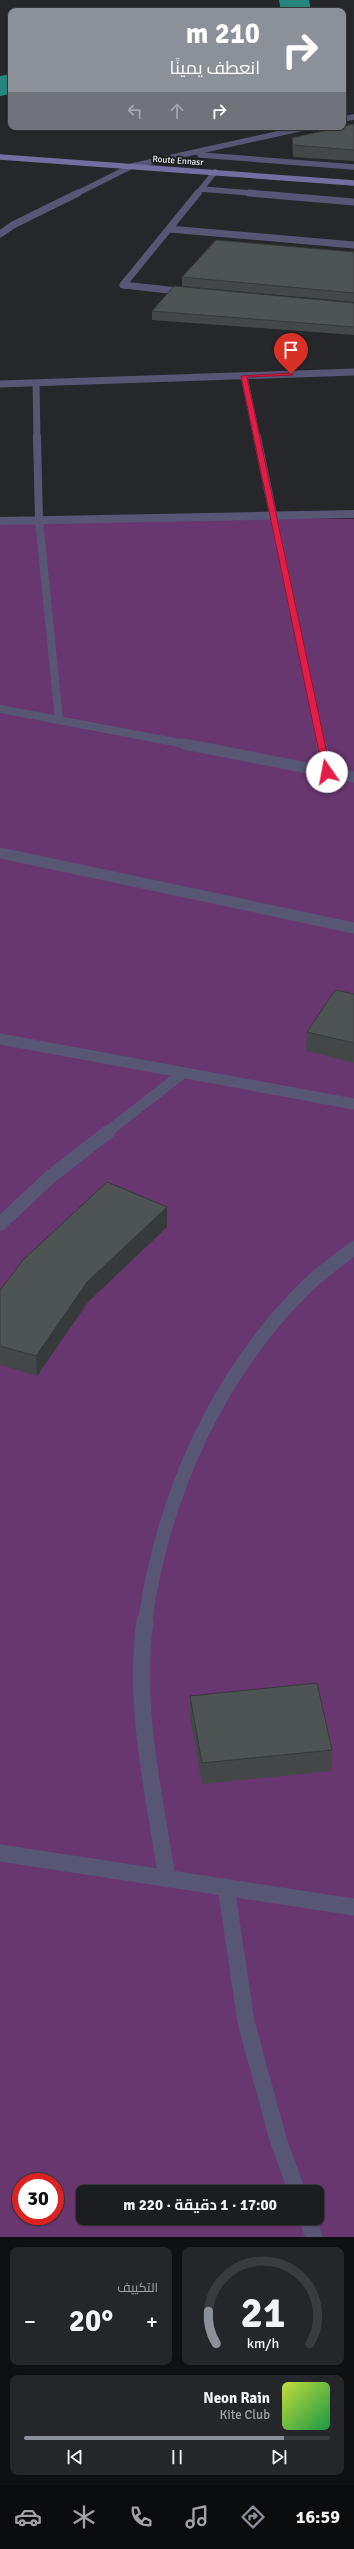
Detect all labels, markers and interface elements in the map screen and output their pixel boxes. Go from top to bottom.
text: 210 m [186,17,260,51]
icon: right [274,24,326,76]
text: انعطف يمينًا [170,57,260,79]
icon: left [124,100,146,122]
icon: ahead [166,100,188,122]
icon: right [208,100,230,122]
street label: Route Ennasr [152,154,205,168]
pin [274,333,308,374]
icon: arrive [280,339,302,361]
position arrow [306,751,348,793]
speed limit sign: 30 [12,2173,64,2225]
text: 17:00 · 1 دقيقة · 220 m [123,2196,277,2214]
text: التكييف [117,2280,158,2296]
text: 21 [241,2288,285,2339]
text: 20° [69,2303,113,2340]
text: − [24,2308,36,2335]
text: + [146,2308,158,2335]
text: km/h [247,2335,279,2352]
text: Neon Rain [203,2389,270,2407]
text: Kite Club [220,2407,270,2423]
icon: previous [64,2446,86,2468]
icon: pause [166,2446,188,2468]
icon: next [268,2446,290,2468]
icon: car [14,2503,42,2531]
icon: climate [70,2503,98,2531]
icon: phone [127,2503,155,2531]
icon: music [183,2503,211,2531]
icon: directions [239,2503,267,2531]
text: 16:59 [296,2506,340,2528]

